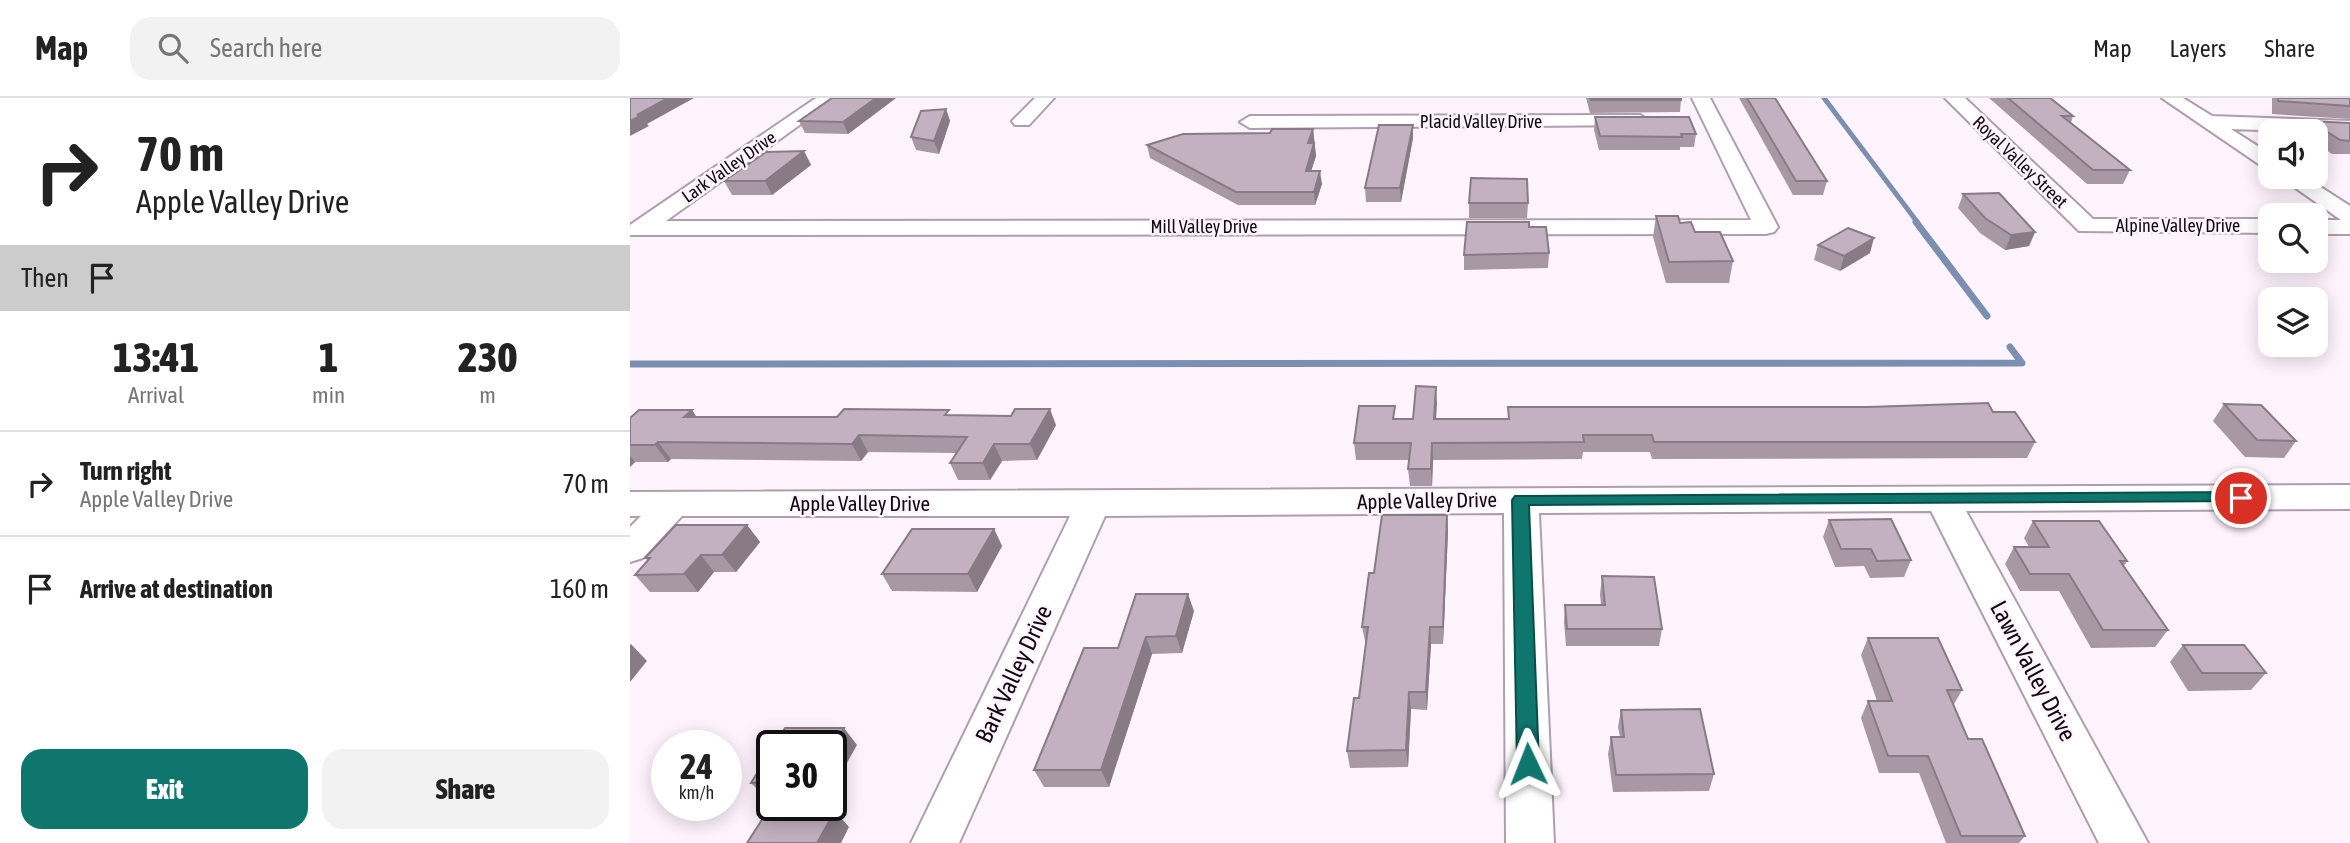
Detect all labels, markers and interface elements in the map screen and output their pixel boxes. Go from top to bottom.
search box [130,17,620,80]
text: Map [35,29,88,67]
icon: search [154,29,192,67]
text: Search here [210,33,322,63]
text: Map [2093,35,2132,62]
text: Layers [2170,35,2226,62]
text: Share [2264,35,2315,62]
street label: Placid Valley Drive [1420,111,1542,132]
street label: Royal Valley Street [1969,111,2072,212]
map controls [2258,119,2328,357]
button: sound [2258,119,2328,189]
text: 70 m [136,125,224,181]
icon: right [21,126,112,217]
street label: Lark Valley Drive [678,126,780,207]
text: Apple Valley Drive [136,183,349,220]
button: search [2258,203,2328,273]
street label: Alpine Valley Drive [2116,215,2240,236]
street label: Mill Valley Drive [1150,216,1258,237]
icon: arrive [83,259,121,297]
text: Then [21,263,69,293]
button: layers [2258,287,2328,357]
text: 13:41 [113,333,199,381]
text: 1 [319,333,338,381]
text: 230 [458,333,517,381]
text: Arrival [128,382,184,408]
text: min [312,382,345,408]
text: m [479,382,496,408]
text: Turn right [80,456,171,486]
icon: right [21,465,59,503]
pin [2211,468,2271,528]
text: 70 m [562,469,609,499]
icon: arrive [2222,479,2260,517]
text: Apple Valley Drive [80,486,233,512]
street label: Apple Valley Drive [1357,487,1497,513]
street label: Apple Valley Drive [790,491,930,515]
icon: arrive [21,570,59,608]
text: Arrive at destination [80,574,273,604]
text: 160 m [550,574,609,604]
street label: Lawn Valley Drive [1985,596,2082,745]
street label: Bark Valley Drive [970,601,1057,747]
position arrow [1491,727,1565,801]
speed limit sign: 30 [756,730,847,821]
text: 24 [680,746,713,786]
button: Exit [21,749,308,829]
button: Share [322,749,609,829]
text: km/h [679,782,714,803]

